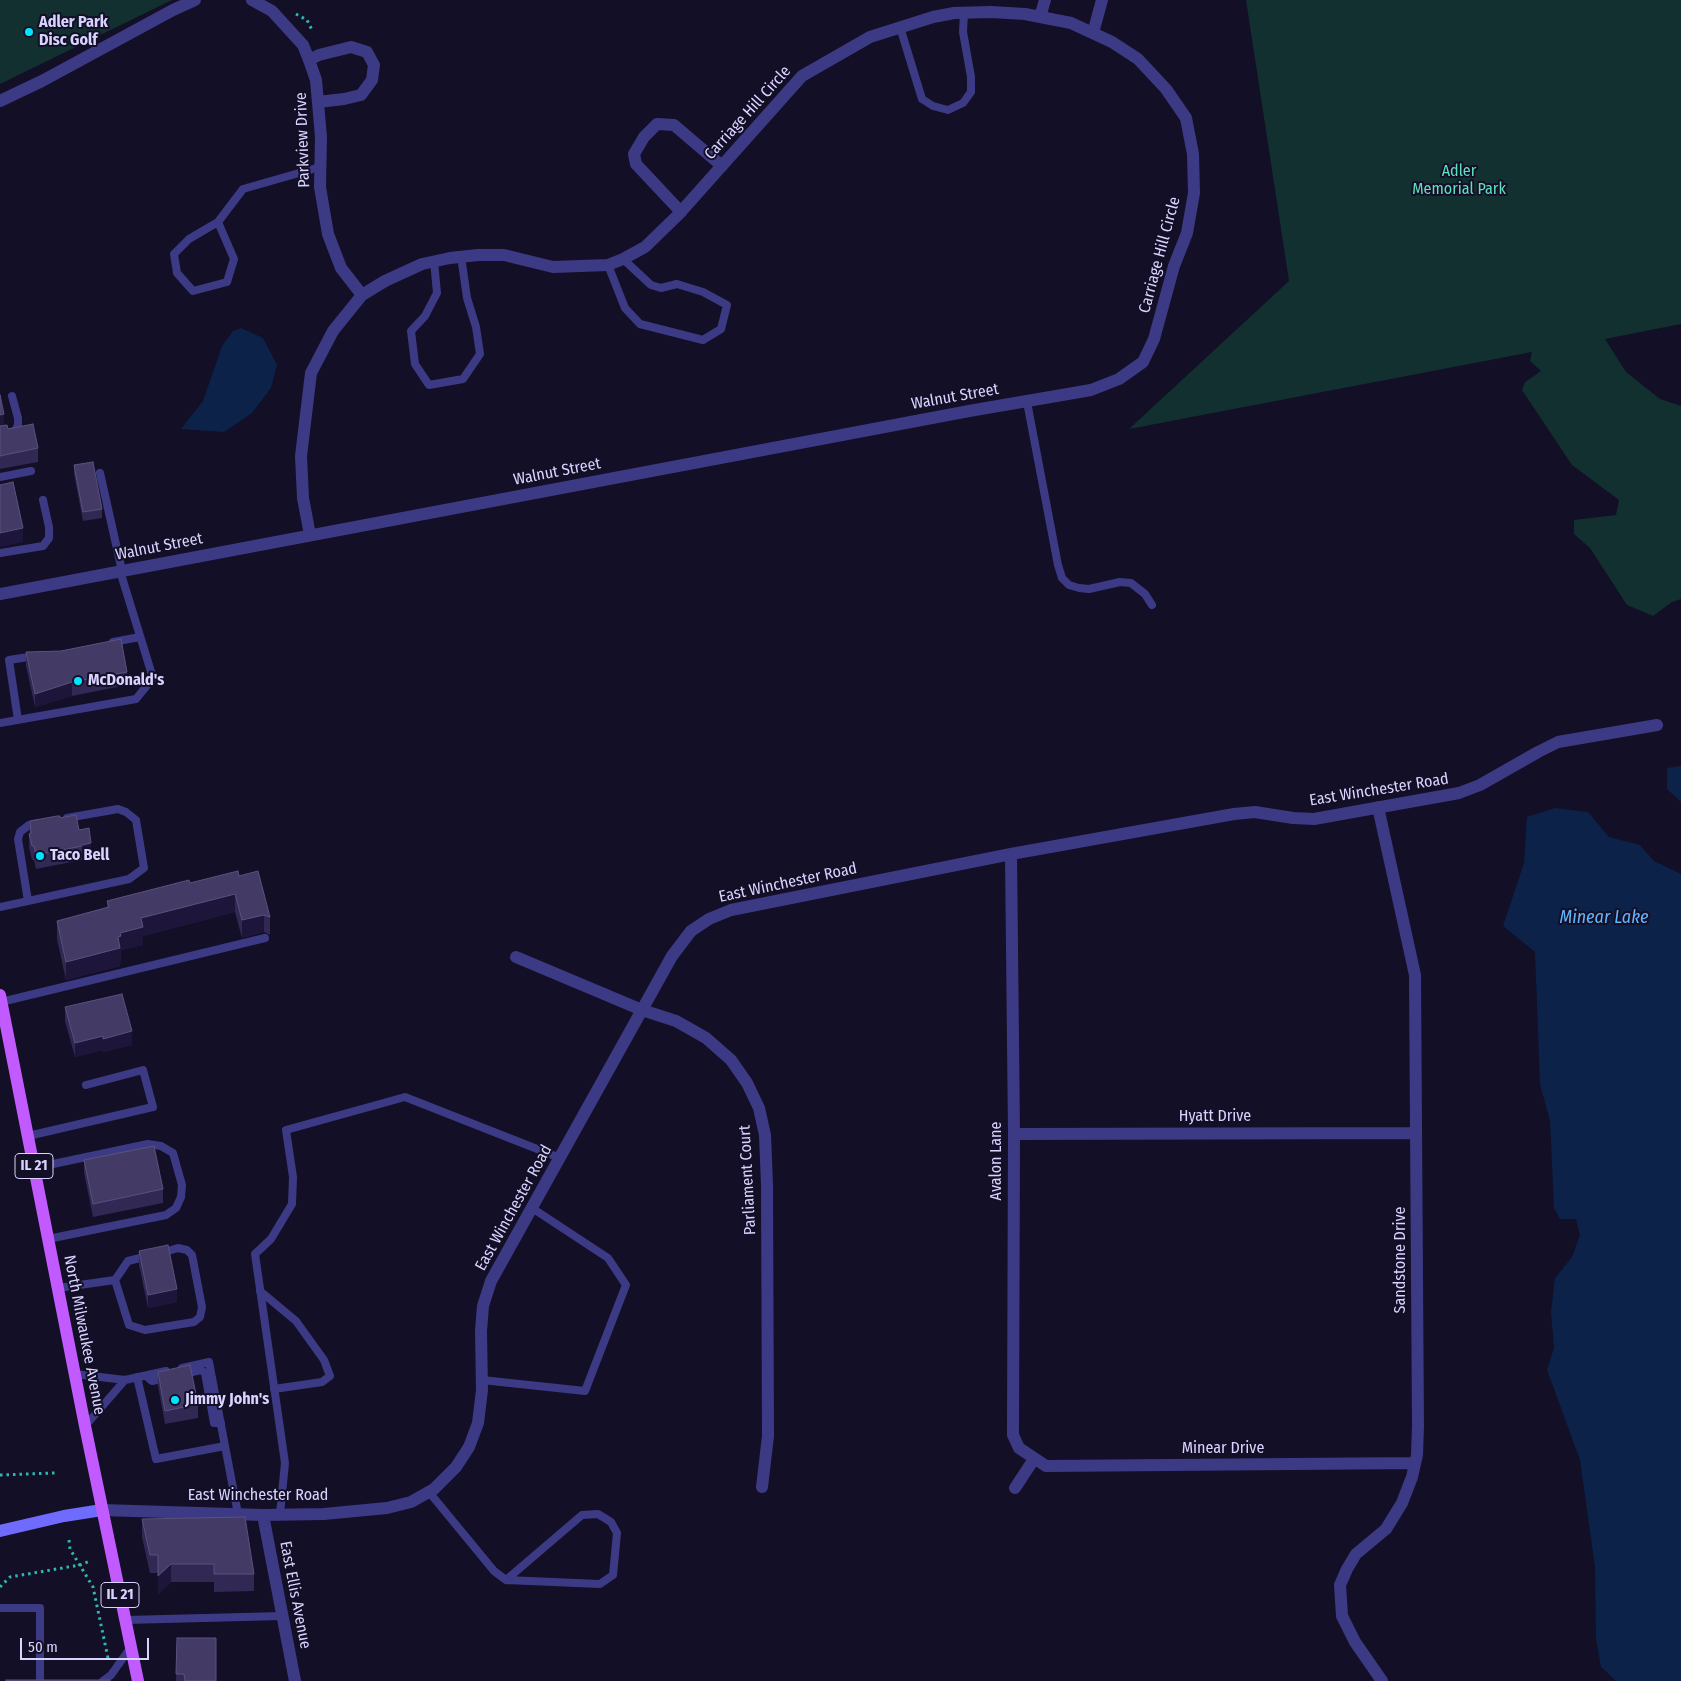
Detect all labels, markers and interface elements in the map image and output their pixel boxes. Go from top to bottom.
place label: Adler Park Disc Golf [39,13,108,51]
marker: Adler Park Disc Golf [23,26,35,38]
street label: Carriage Hill Circle [701,62,795,164]
street label: Parkview Drive [292,92,314,188]
park label: Adler Memorial Park [1412,162,1506,200]
street label: Carriage Hill Circle [1135,195,1185,315]
street label: Walnut Street [910,380,1000,414]
street label: Walnut Street [512,454,602,490]
street label: Walnut Street [114,529,204,565]
place label: McDonald's [88,671,164,691]
marker: McDonald's [72,675,84,687]
street label: East Winchester Road [1308,770,1450,810]
place label: Taco Bell [50,846,109,866]
marker: Taco Bell [34,850,46,862]
street label: East Winchester Road [717,859,859,907]
water label: Minear Lake [1559,907,1649,929]
street label: Hyatt Drive [1179,1107,1251,1127]
street label: Avalon Lane [987,1122,1007,1200]
street label: Parliament Court [736,1125,760,1235]
street label: East Winchester Road [471,1142,557,1274]
road number: IL 21 [15,1154,53,1178]
street label: Sandstone Drive [1391,1207,1411,1313]
street label: North Milwaukee Avenue [59,1254,109,1416]
place label: Jimmy John's [185,1390,269,1410]
marker: Jimmy John's [169,1394,181,1406]
street label: Minear Drive [1182,1439,1264,1459]
street label: East Winchester Road [188,1486,328,1506]
street label: East Ellis Avenue [275,1539,315,1651]
road number: IL 21 [101,1582,139,1608]
scale bar [22,1628,151,1660]
text: 50 m [28,1638,58,1656]

